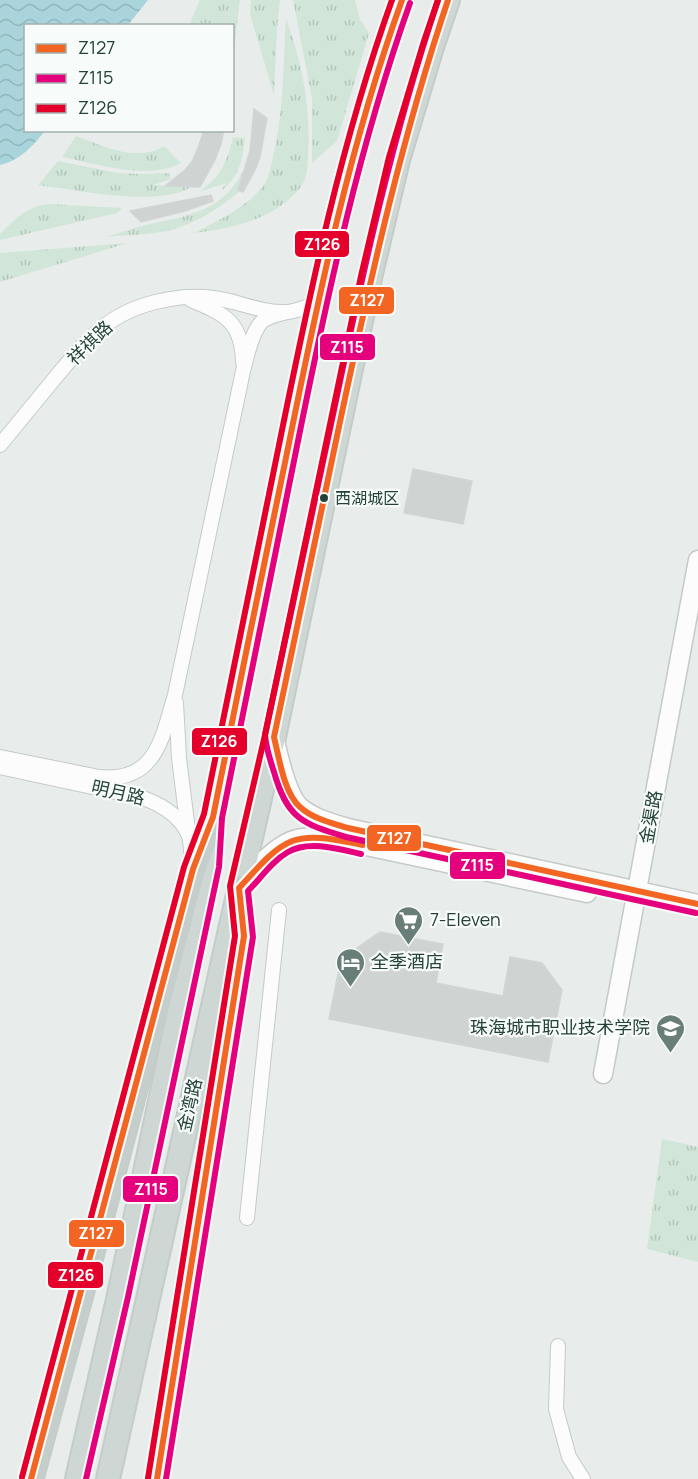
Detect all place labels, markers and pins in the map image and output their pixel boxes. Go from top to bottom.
place label: 西湖城区 [335,487,399,509]
marker: 西湖城区 [318,492,330,504]
supermarket icon: 7-Eleven [393,904,425,946]
place label: 7-Eleven [430,907,501,931]
hotel icon: 全季酒店 [334,946,366,988]
place label: 全季酒店 [371,949,443,973]
school or university icon: 珠海城市职业技术学院 [655,1012,687,1054]
place label: 珠海城市职业技术学院 [470,1015,650,1039]

